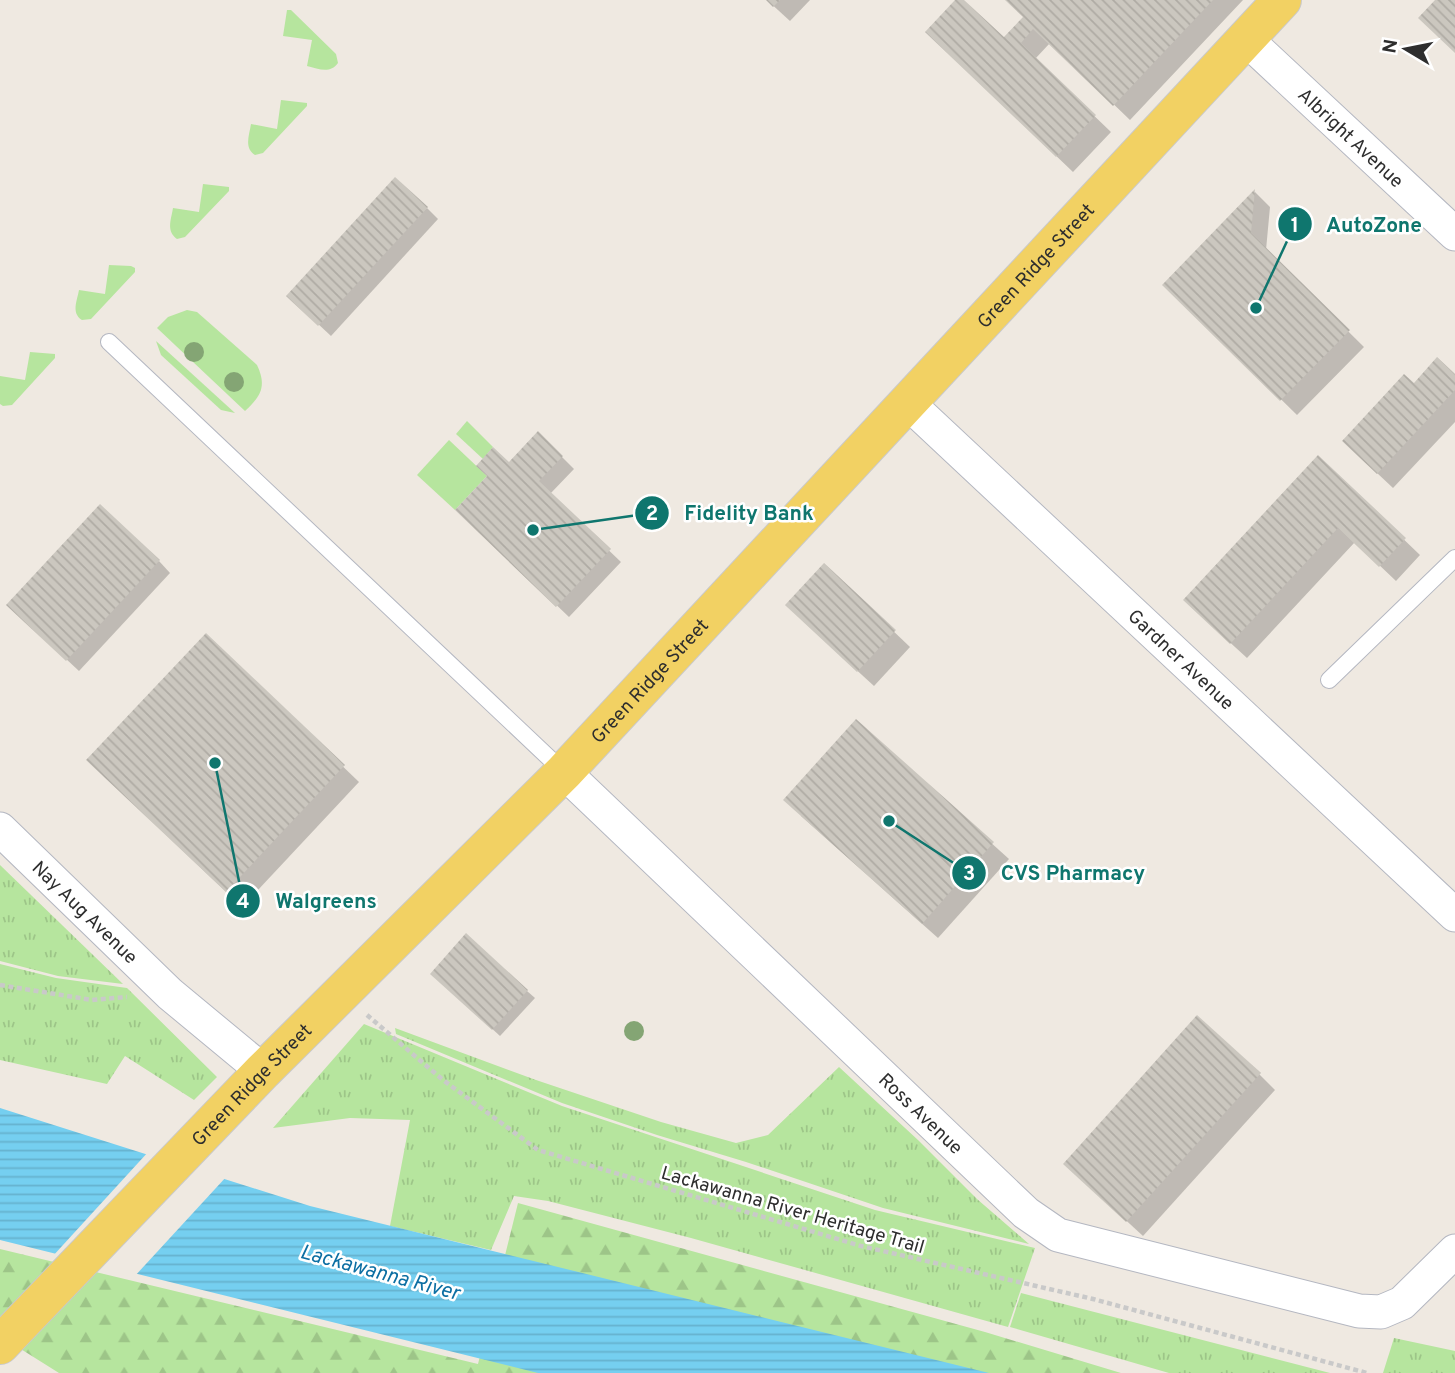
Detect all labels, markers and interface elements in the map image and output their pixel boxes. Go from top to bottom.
north arrow [1371,14,1441,84]
text: N [1378,38,1404,55]
street label: Albright Avenue [1292,83,1408,194]
street label: Green Ridge Street [973,199,1101,334]
callout: AutoZone [1277,203,1436,245]
text: 1 [1291,213,1299,240]
text: AutoZone [1326,213,1422,240]
callout: Fidelity Bank [635,492,827,534]
text: 2 [646,501,658,528]
text: Fidelity Bank [684,501,814,528]
street label: Gardner Avenue [1122,605,1238,716]
street label: Green Ridge Street [587,614,715,749]
callout: CVS Pharmacy [951,852,1159,894]
street label: Nay Aug Avenue [26,857,142,970]
text: 3 [963,861,975,888]
text: CVS Pharmacy [1001,861,1145,888]
callout: Walgreens [226,880,390,922]
text: 4 [236,889,250,916]
text: Walgreens [275,889,377,916]
street label: Green Ridge Street [187,1019,318,1152]
street label: Ross Avenue [873,1069,967,1160]
street label: Lackawanna River Heritage Trail [658,1162,927,1260]
water label: Lackawanna River [297,1239,464,1308]

